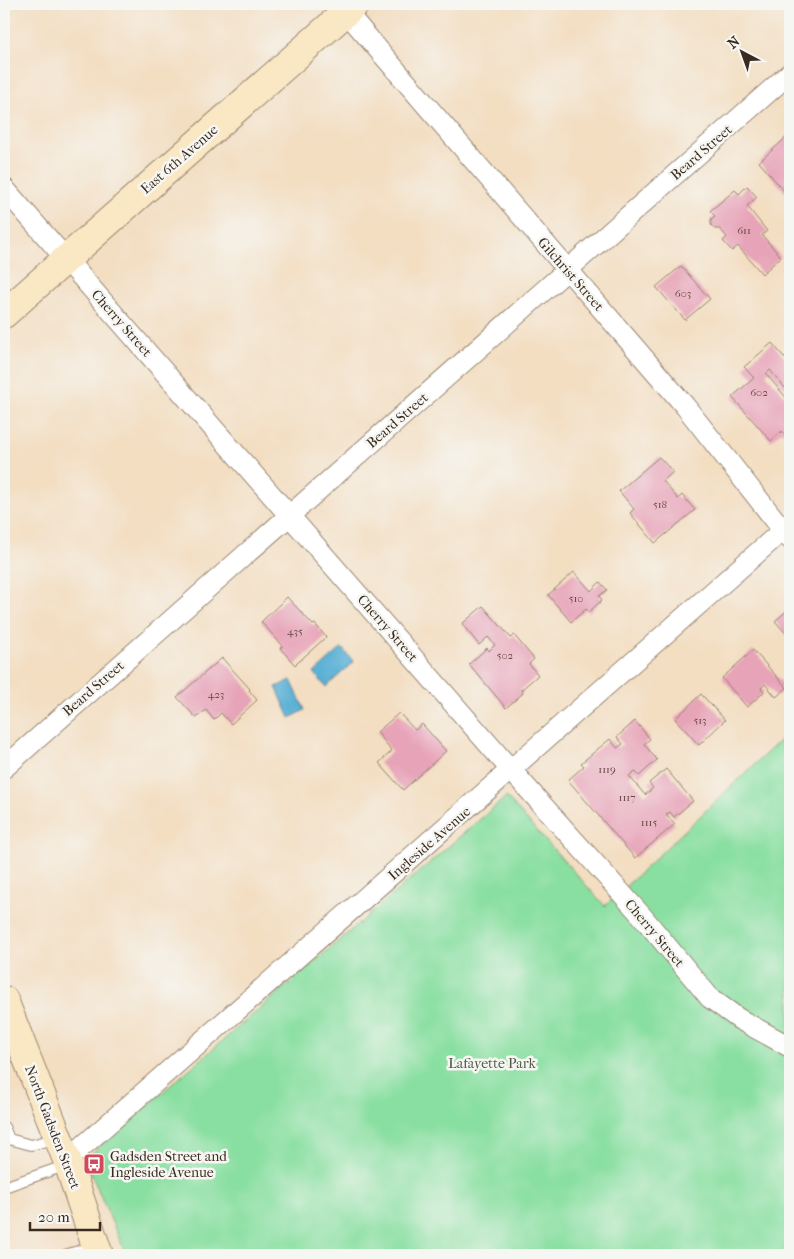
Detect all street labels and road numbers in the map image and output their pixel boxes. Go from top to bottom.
street label: East 6th Avenue [137,121,221,198]
street label: Beard Street [667,121,736,184]
street label: Gilchrist Street [534,234,607,315]
street label: Cherry Street [88,286,155,360]
street label: Beard Street [363,389,432,452]
street label: Cherry Street [354,591,421,665]
street label: Beard Street [59,657,128,720]
street label: Ingleside Avenue [385,803,474,884]
street label: Cherry Street [621,896,688,971]
street label: North Gadsden Street [21,1063,84,1191]

